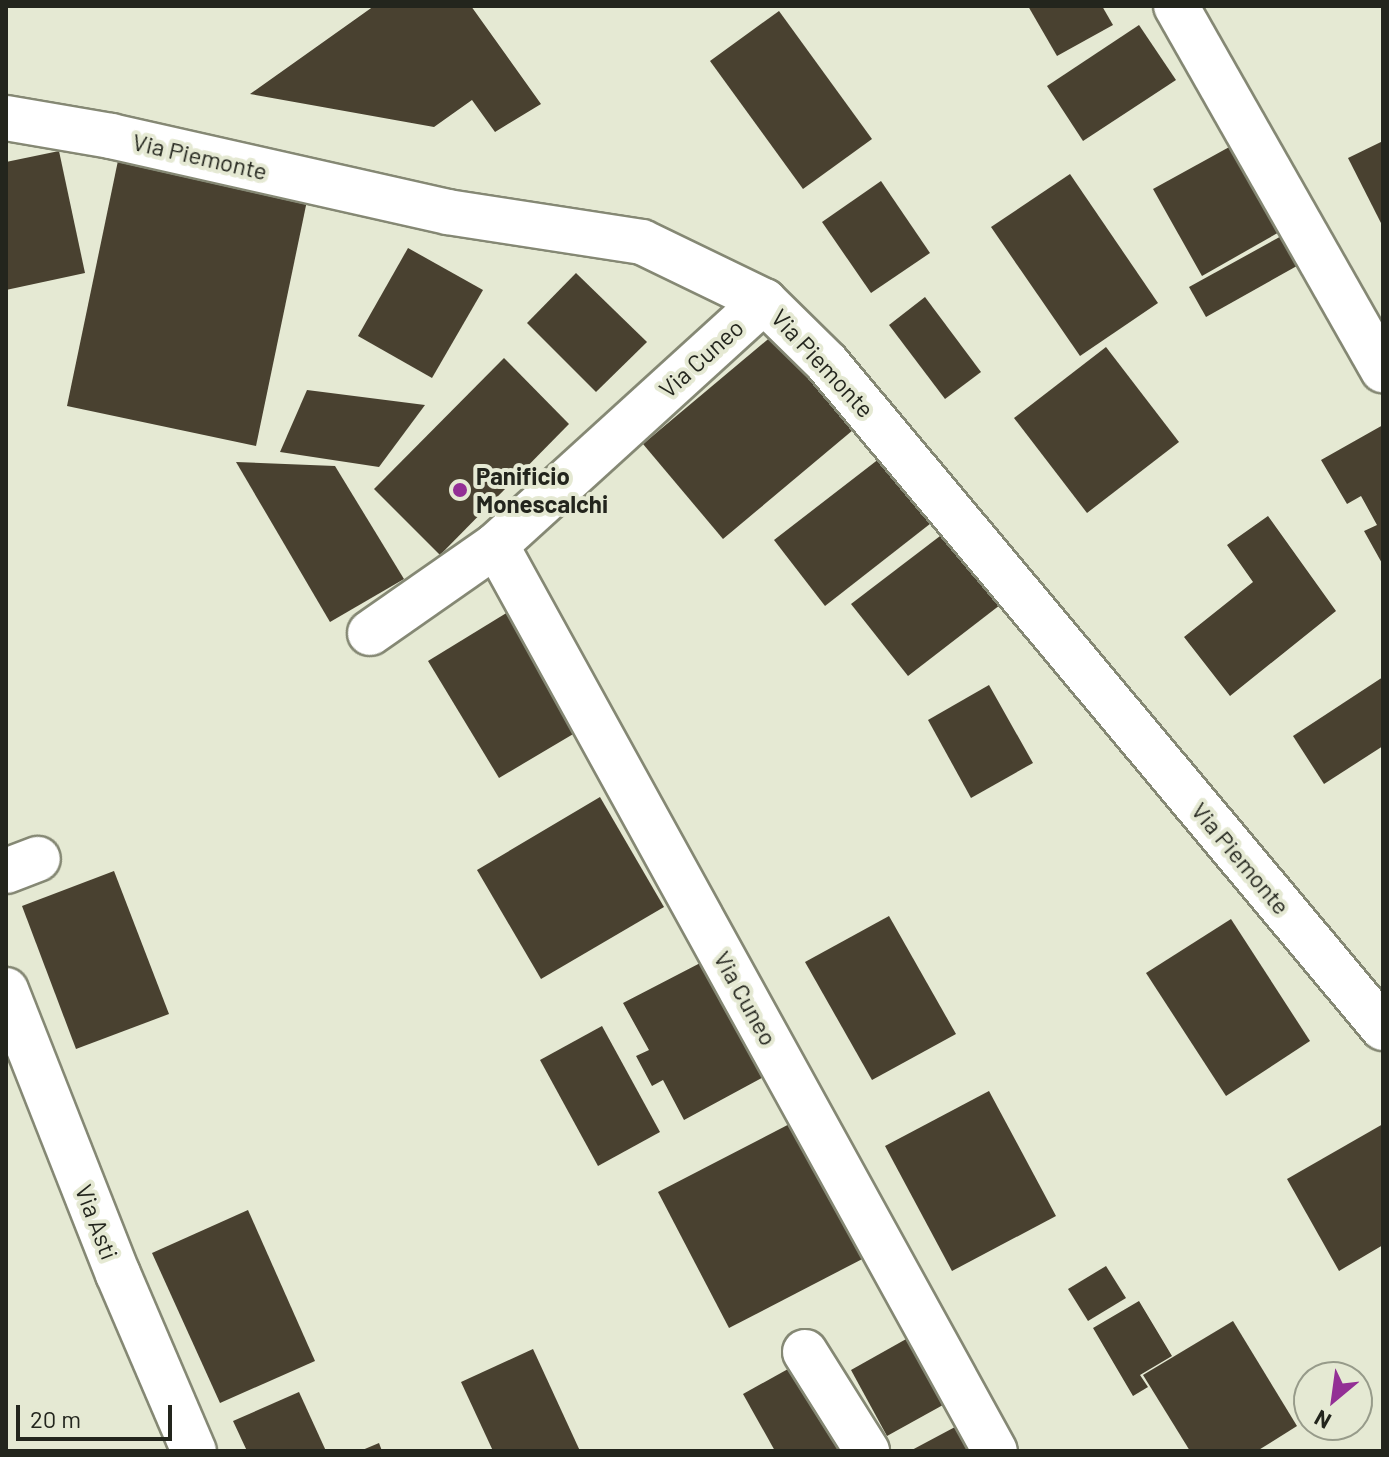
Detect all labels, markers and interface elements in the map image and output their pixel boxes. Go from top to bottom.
street label: Via Piemonte [130,127,270,185]
street label: Via Piemonte [766,303,880,423]
street label: Via Cuneo [653,313,749,403]
place label: Panificio Monescalchi [476,462,608,518]
marker: Panificio Monescalchi [451,481,469,499]
street label: Via Piemonte [1186,796,1296,920]
street label: Via Cuneo [708,946,784,1050]
street label: Via Asti [70,1180,124,1264]
north arrow [1293,1361,1373,1441]
scale bar [20,1389,176,1439]
text: 20 m [30,1404,81,1433]
text: N [1310,1405,1335,1435]

